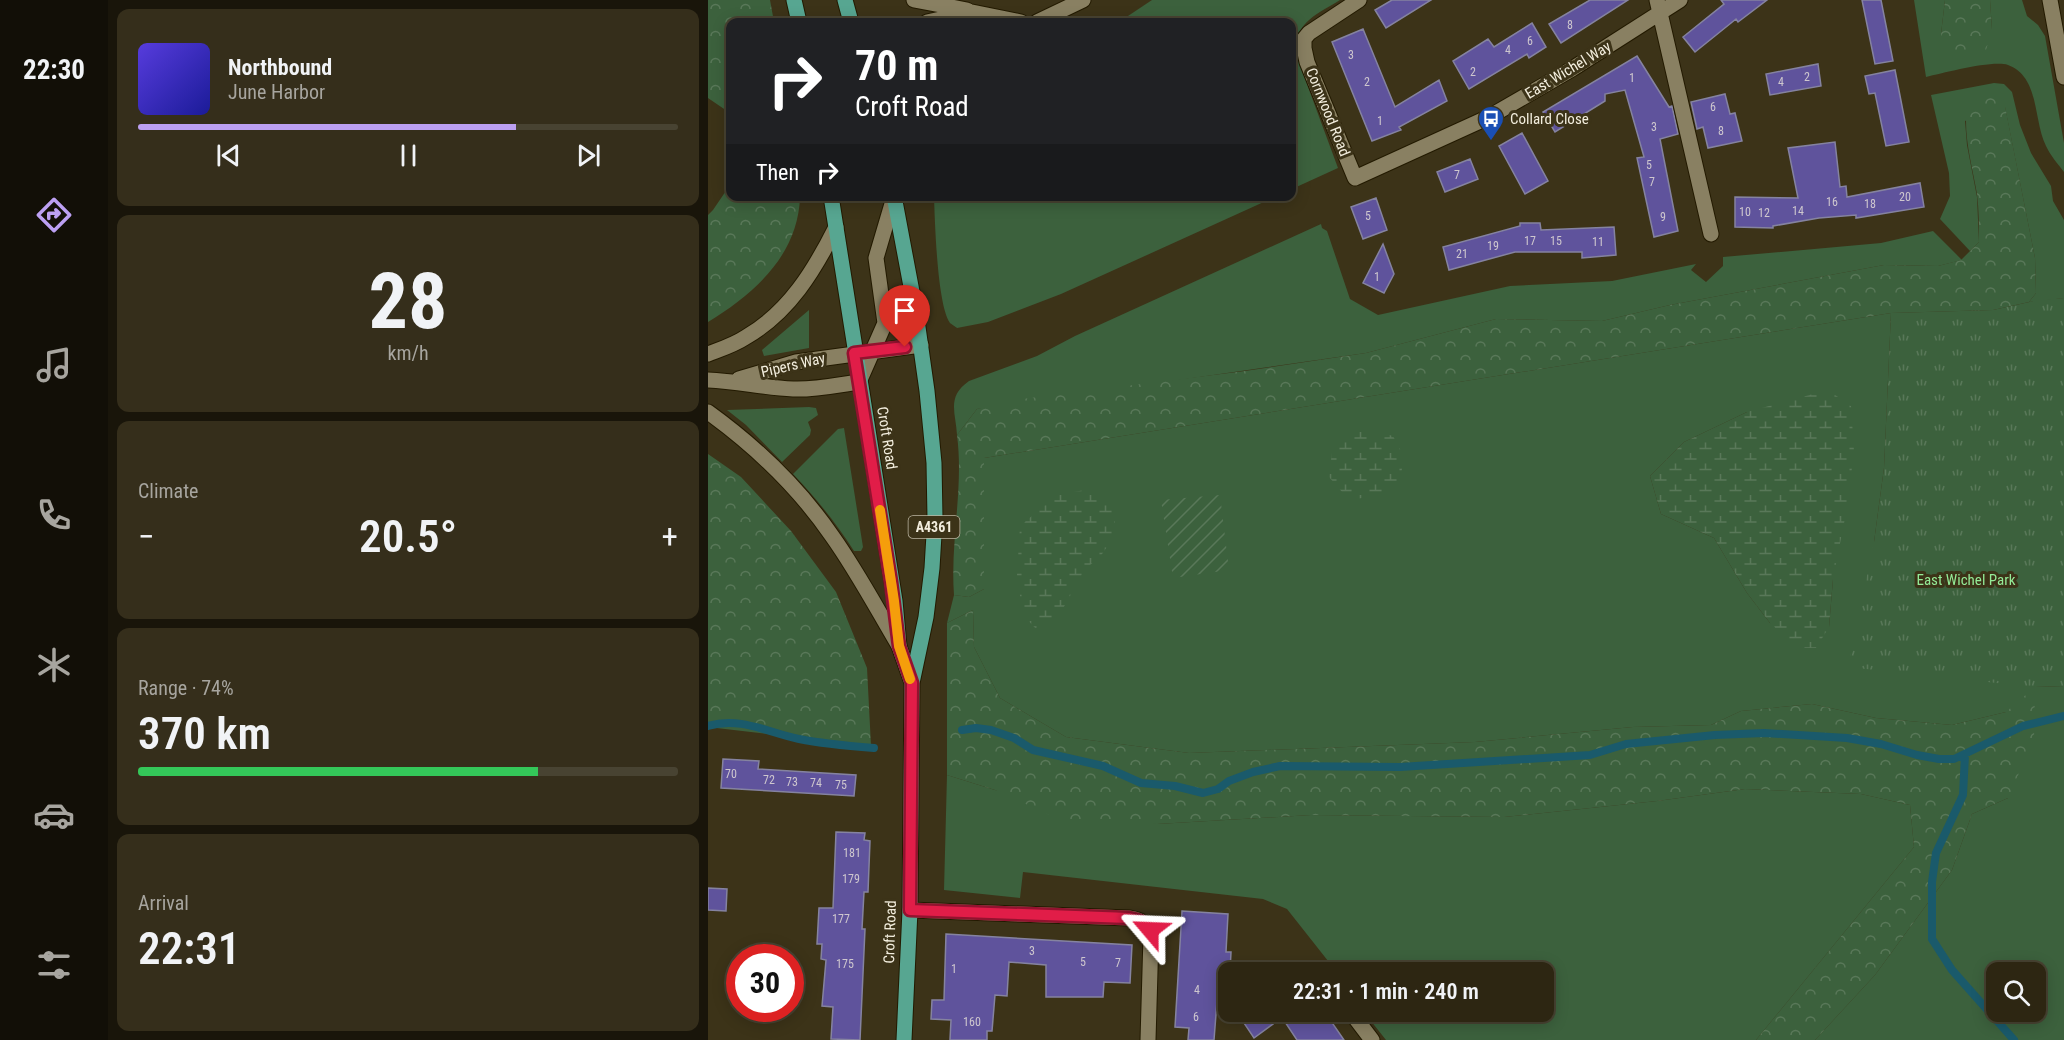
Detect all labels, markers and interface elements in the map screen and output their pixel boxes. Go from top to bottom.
house number: 8 [1567,18,1573,32]
house number: 6 [1527,34,1533,48]
street label: East Wichel Way [1522,37,1614,103]
text: 70 m [855,41,938,90]
icon: right [756,42,834,120]
house number: 4 [1505,43,1511,57]
house number: 3 [1348,48,1354,62]
text: 22:30 [23,54,85,86]
text: Northbound [228,55,332,80]
street label: Cornwood Road [1302,65,1354,159]
house number: 2 [1470,65,1476,79]
house number: 2 [1804,70,1810,84]
house number: 1 [1629,71,1635,85]
house number: 2 [1364,75,1370,89]
house number: 4 [1778,75,1784,89]
text: June Harbor [228,80,325,104]
text: Croft Road [855,91,969,123]
house number: 6 [1710,100,1716,114]
bus stop icon: Collard Close [1476,104,1506,142]
place label: Collard Close [1510,110,1589,128]
house number: 1 [1377,114,1383,128]
house number: 3 [1651,120,1657,134]
house number: 8 [1718,124,1724,138]
icon: previous [212,139,245,172]
icon: pause [392,139,425,172]
icon: next [572,139,605,172]
icon: right [811,156,844,189]
house number: 5 [1646,158,1652,172]
text: Then [756,160,799,185]
house number: 7 [1454,168,1460,182]
house number: 7 [1649,175,1655,189]
house number: 20 [1899,190,1911,204]
icon: directions [33,194,75,236]
house number: 16 [1826,195,1838,209]
house number: 18 [1864,197,1876,211]
house number: 14 [1792,204,1804,218]
house number: 10 [1739,205,1751,219]
house number: 12 [1758,206,1770,220]
house number: 5 [1365,209,1371,223]
house number: 9 [1660,210,1666,224]
house number: 17 [1524,234,1536,248]
house number: 15 [1550,234,1562,248]
house number: 11 [1592,235,1604,249]
house number: 19 [1487,239,1499,253]
house number: 21 [1456,247,1468,261]
text: 28 [369,256,447,347]
house number: 1 [1374,270,1380,284]
pin [879,285,930,347]
icon: arrive [888,294,921,327]
text: km/h [387,341,429,365]
icon: music [33,344,75,386]
street label: Pipers Way [759,349,827,381]
street label: Croft Road [873,405,901,471]
text: Climate [138,479,198,503]
icon: phone [33,494,75,536]
text: 20.5° [359,510,457,563]
road number: A4361 [908,516,960,538]
text: − [138,517,155,556]
text: + [662,517,678,556]
park label: East Wichel Park [1916,571,2016,589]
icon: climate [33,644,75,686]
text: Range · 74% [138,676,234,700]
text: 370 km [138,707,271,760]
house number: 70 [725,767,737,781]
house number: 72 [763,773,775,787]
house number: 73 [786,775,798,789]
house number: 74 [810,776,822,790]
house number: 75 [835,778,847,792]
icon: car [33,794,75,836]
house number: 181 [843,846,861,860]
house number: 179 [842,872,860,886]
text: Arrival [138,891,189,915]
position arrow [1118,898,1182,962]
street label: Croft Road [880,900,900,964]
house number: 177 [832,912,850,926]
text: 22:31 [138,922,240,975]
icon: filters [33,944,75,986]
speed limit sign: 30 [726,944,804,1022]
house number: 3 [1029,944,1035,958]
house number: 5 [1080,955,1086,969]
house number: 7 [1115,956,1121,970]
house number: 175 [836,957,854,971]
house number: 1 [951,962,957,976]
map controls [1986,962,2046,1022]
button: search [1986,962,2046,1022]
text: 22:31 · 1 min · 240 m [1293,979,1479,1004]
house number: 4 [1194,983,1200,997]
house number: 6 [1193,1010,1199,1024]
house number: 160 [963,1015,981,1029]

